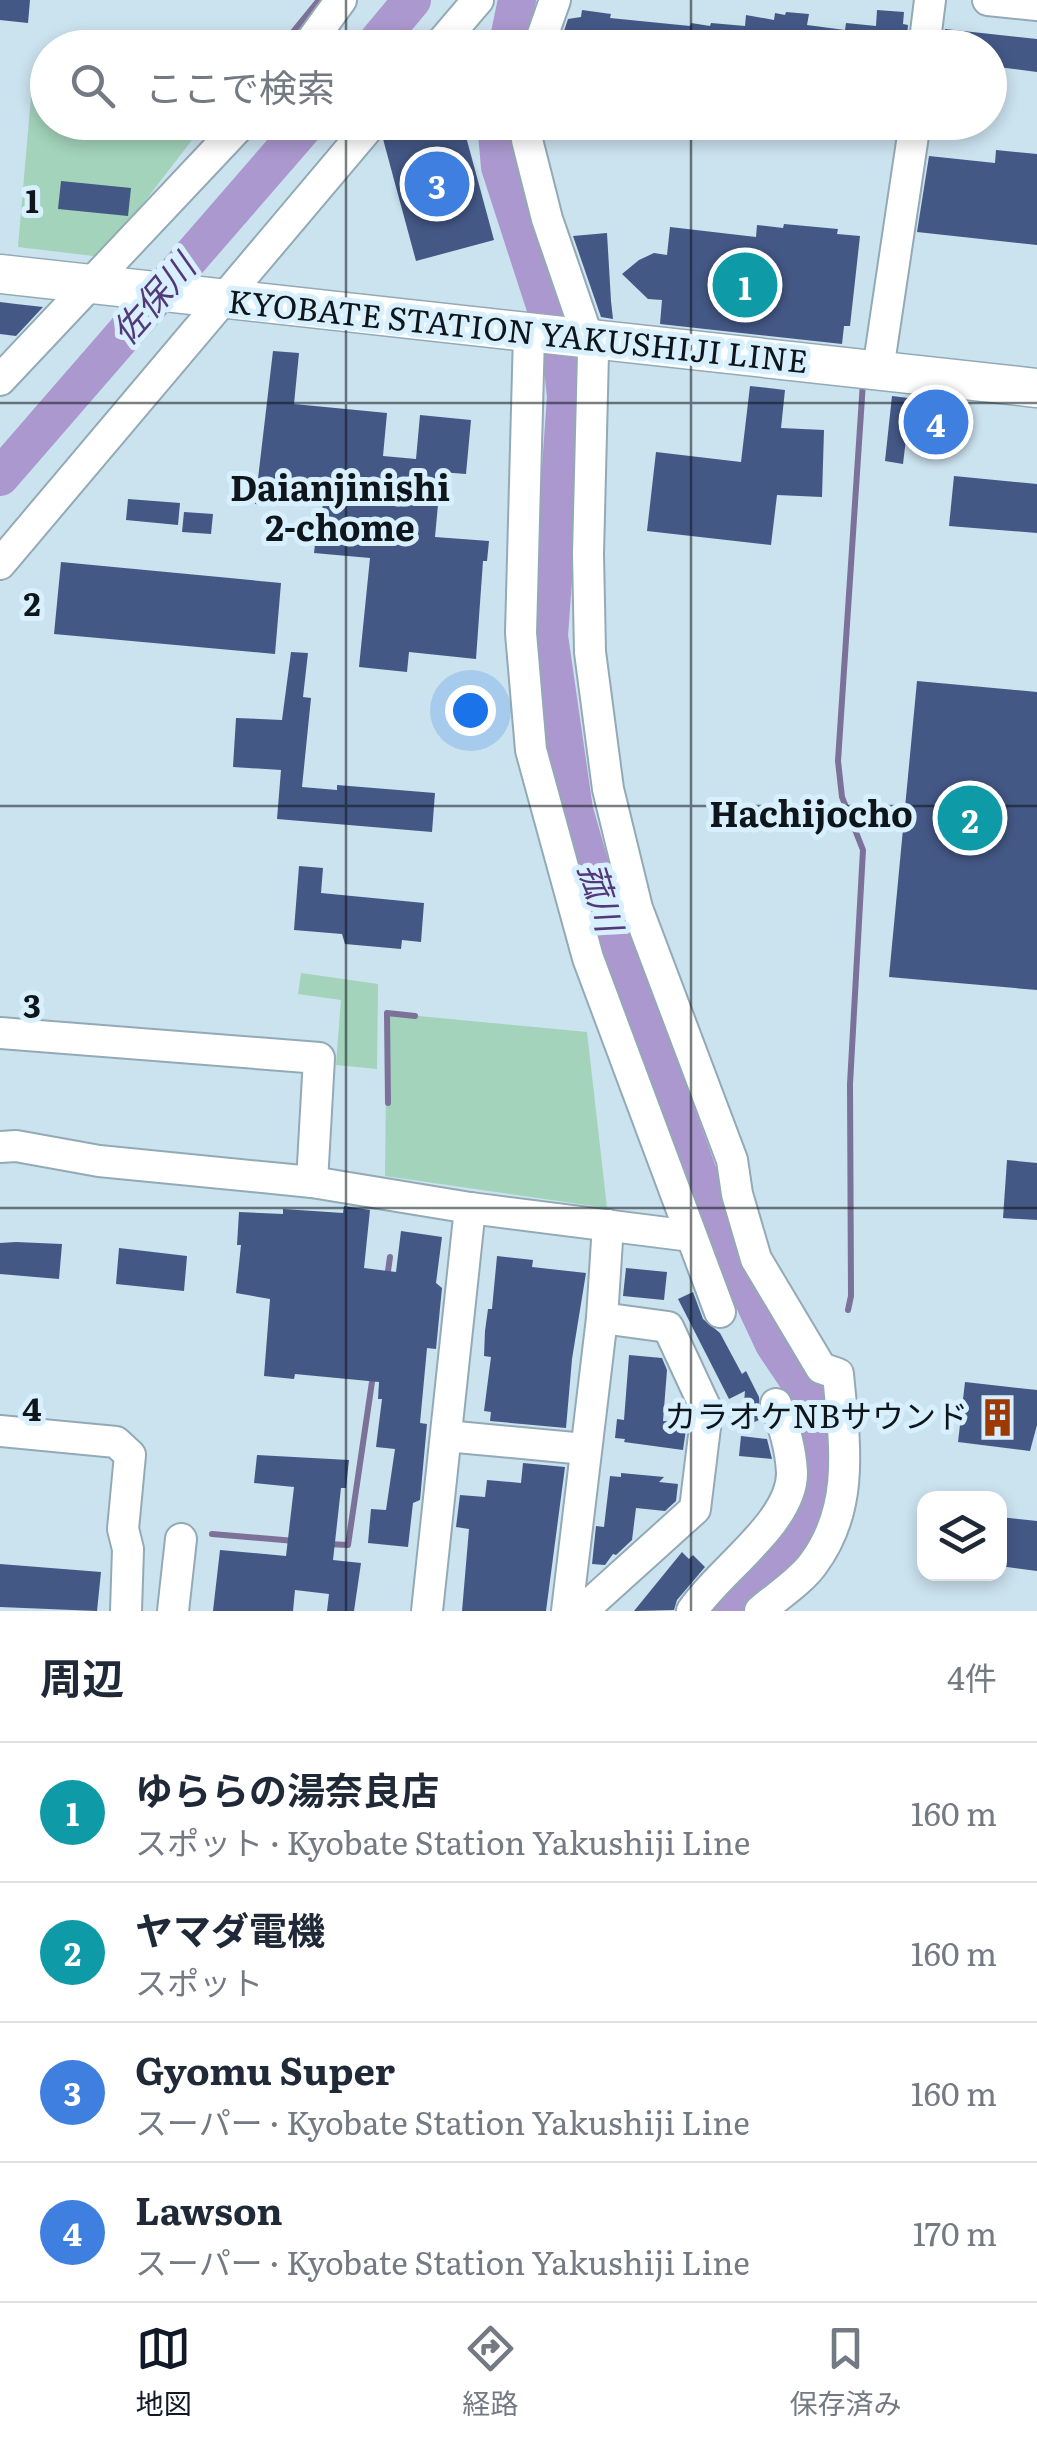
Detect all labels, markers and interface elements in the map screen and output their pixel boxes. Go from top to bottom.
search box [30,30,1007,140]
text: ここで検索 [145,57,335,114]
icon: search [65,58,120,113]
pin: 3 [404,146,470,222]
text: 1 [25,175,39,223]
water label: 佐保川 [98,238,208,355]
pin: 1 [712,248,778,322]
street label: KYOBATE STATION YAKUSHIJI LINE [226,275,811,383]
pin: 4 [904,384,968,460]
district label: Daianjinishi 2-chome [230,460,450,552]
text: 2 [23,578,41,626]
your location [445,685,496,736]
pin: 2 [938,780,1002,856]
district label: Hachijocho [709,786,913,838]
water label: 菰川 [568,855,639,941]
text: 3 [23,980,41,1028]
text: 4 [22,1383,42,1431]
place label: カラオケNBサウンド [664,1390,968,1438]
building icon: カラオケNBサウンド [977,1396,1019,1438]
map controls [917,1491,1007,1581]
button: layers [917,1491,1007,1581]
text: 周辺 [40,1645,124,1707]
text: 4件 [947,1652,997,1700]
text: ゆららの湯奈良店 [135,1760,439,1817]
text: 1 [66,1788,79,1836]
text: 160 m [911,1788,997,1836]
text: スポット · Kyobate Station Yakushiji Line [135,1817,750,1865]
text: ヤマダ電機 [135,1900,325,1957]
text: 2 [64,1928,81,1976]
text: 160 m [911,1928,997,1976]
text: スポット [135,1957,263,2005]
text: Gyomu Super [135,2040,395,2097]
text: 3 [64,2068,81,2116]
text: 160 m [911,2068,997,2116]
text: スーパー · Kyobate Station Yakushiji Line [135,2097,750,2145]
text: Lawson [135,2180,283,2237]
text: 4 [63,2208,82,2256]
text: 170 m [913,2208,997,2256]
text: スーパー · Kyobate Station Yakushiji Line [135,2237,750,2285]
tab: 地図 [135,2321,192,2423]
tab: 経路 [462,2321,519,2423]
tab: 保存済み [789,2321,902,2423]

